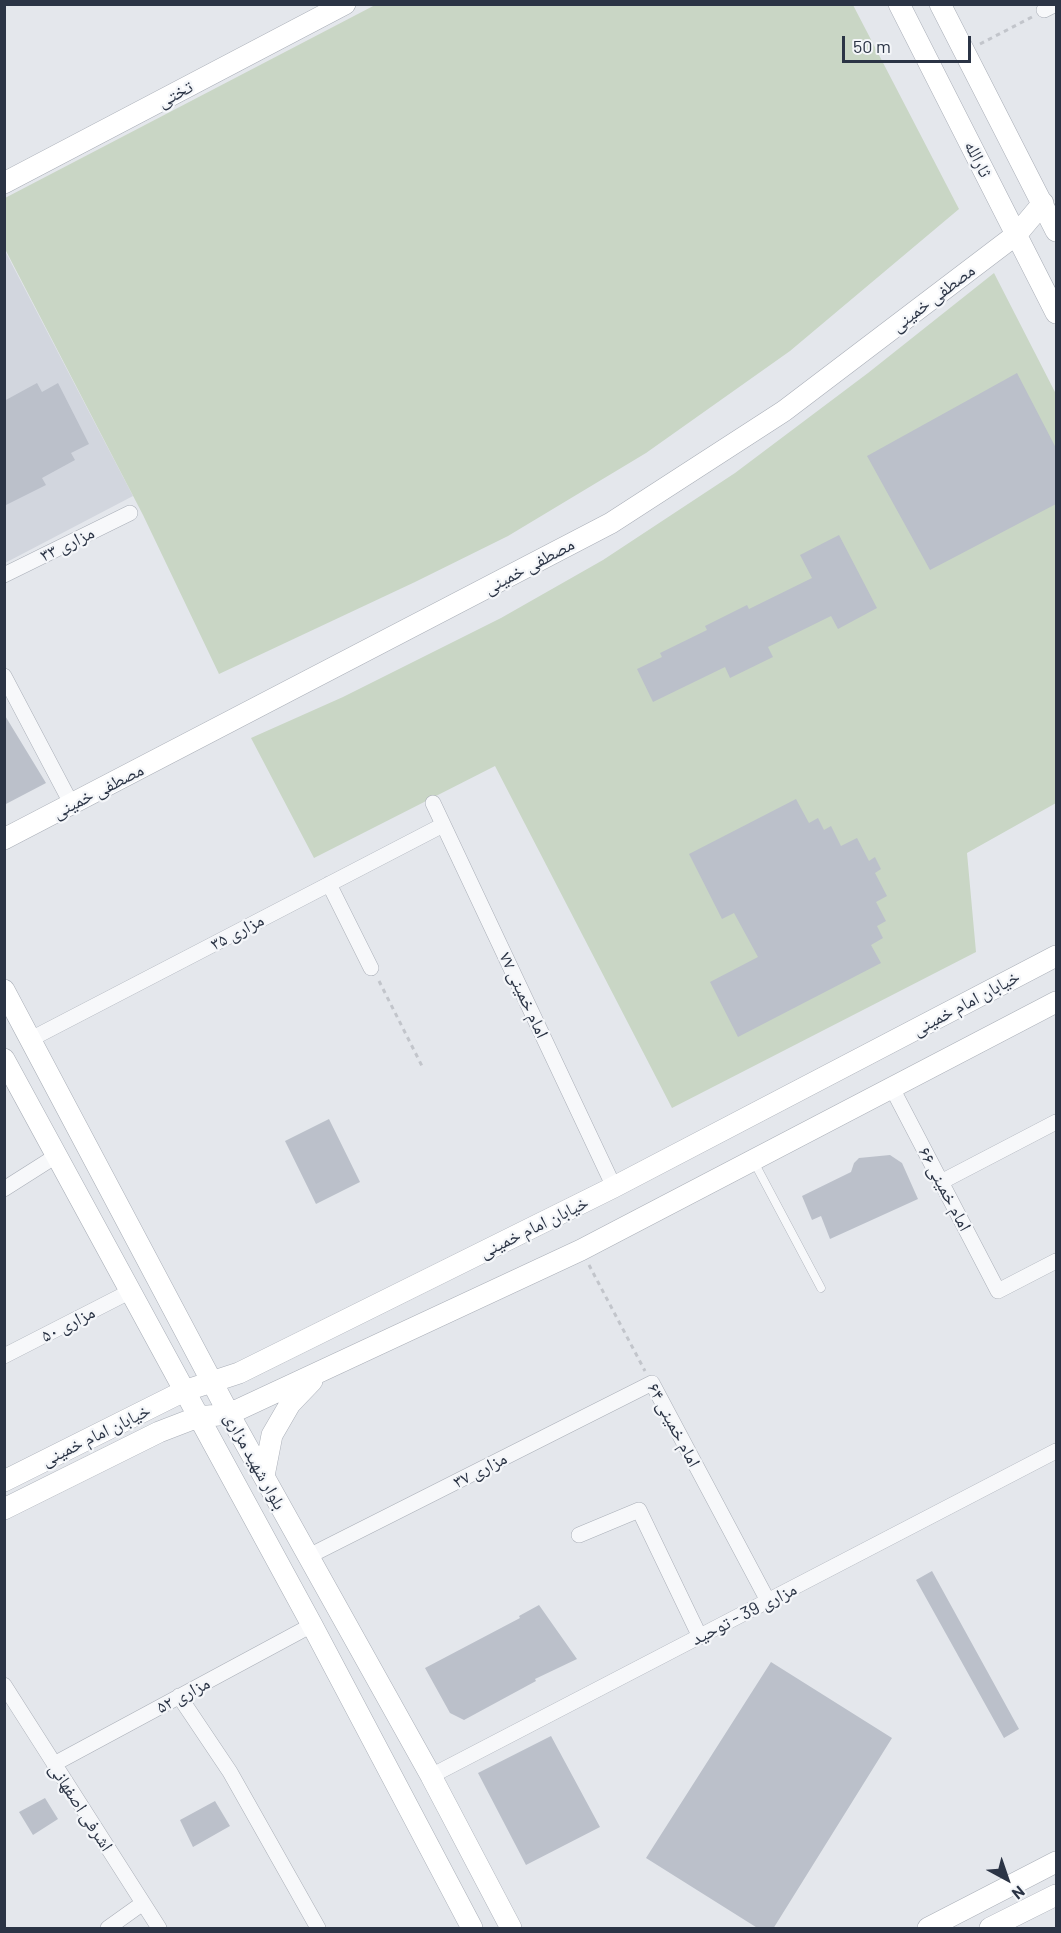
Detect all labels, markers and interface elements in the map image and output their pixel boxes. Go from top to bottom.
scale bar [845,24,974,62]
text: 50 m [853,35,891,57]
street label: تختی [154,76,196,112]
street label: ثارالله [960,137,996,181]
street label: مصطفی خمینی [887,259,979,337]
street label: مزاری ۳۳ [36,522,98,566]
street label: مصطفی خمینی [480,533,578,599]
street label: مصطفی خمینی [49,759,147,823]
street label: مزاری ۳۵ [207,909,267,955]
street label: امام خمینی ۷۷ [495,949,553,1041]
street label: خیابان امام خمینی [909,966,1023,1040]
street label: امام خمینی ۶۶ [914,1143,976,1235]
street label: خیابان امام خمینی [476,1191,592,1263]
street label: مزاری ۵۰ [37,1301,99,1347]
street label: امام خمینی ۶۴ [643,1379,705,1471]
street label: خیابان امام خمینی [38,1399,154,1471]
street label: بلوار شهید مزاری [219,1409,291,1513]
street label: مزاری ۳۷ [449,1447,511,1493]
street label: مزاری 39 - توحید [688,1578,800,1650]
street label: مزاری ۵۲ [153,1672,213,1718]
street label: اشرفی اصفهانی [44,1759,118,1855]
north arrow [977,1849,1037,1909]
text: N [1009,1882,1029,1904]

